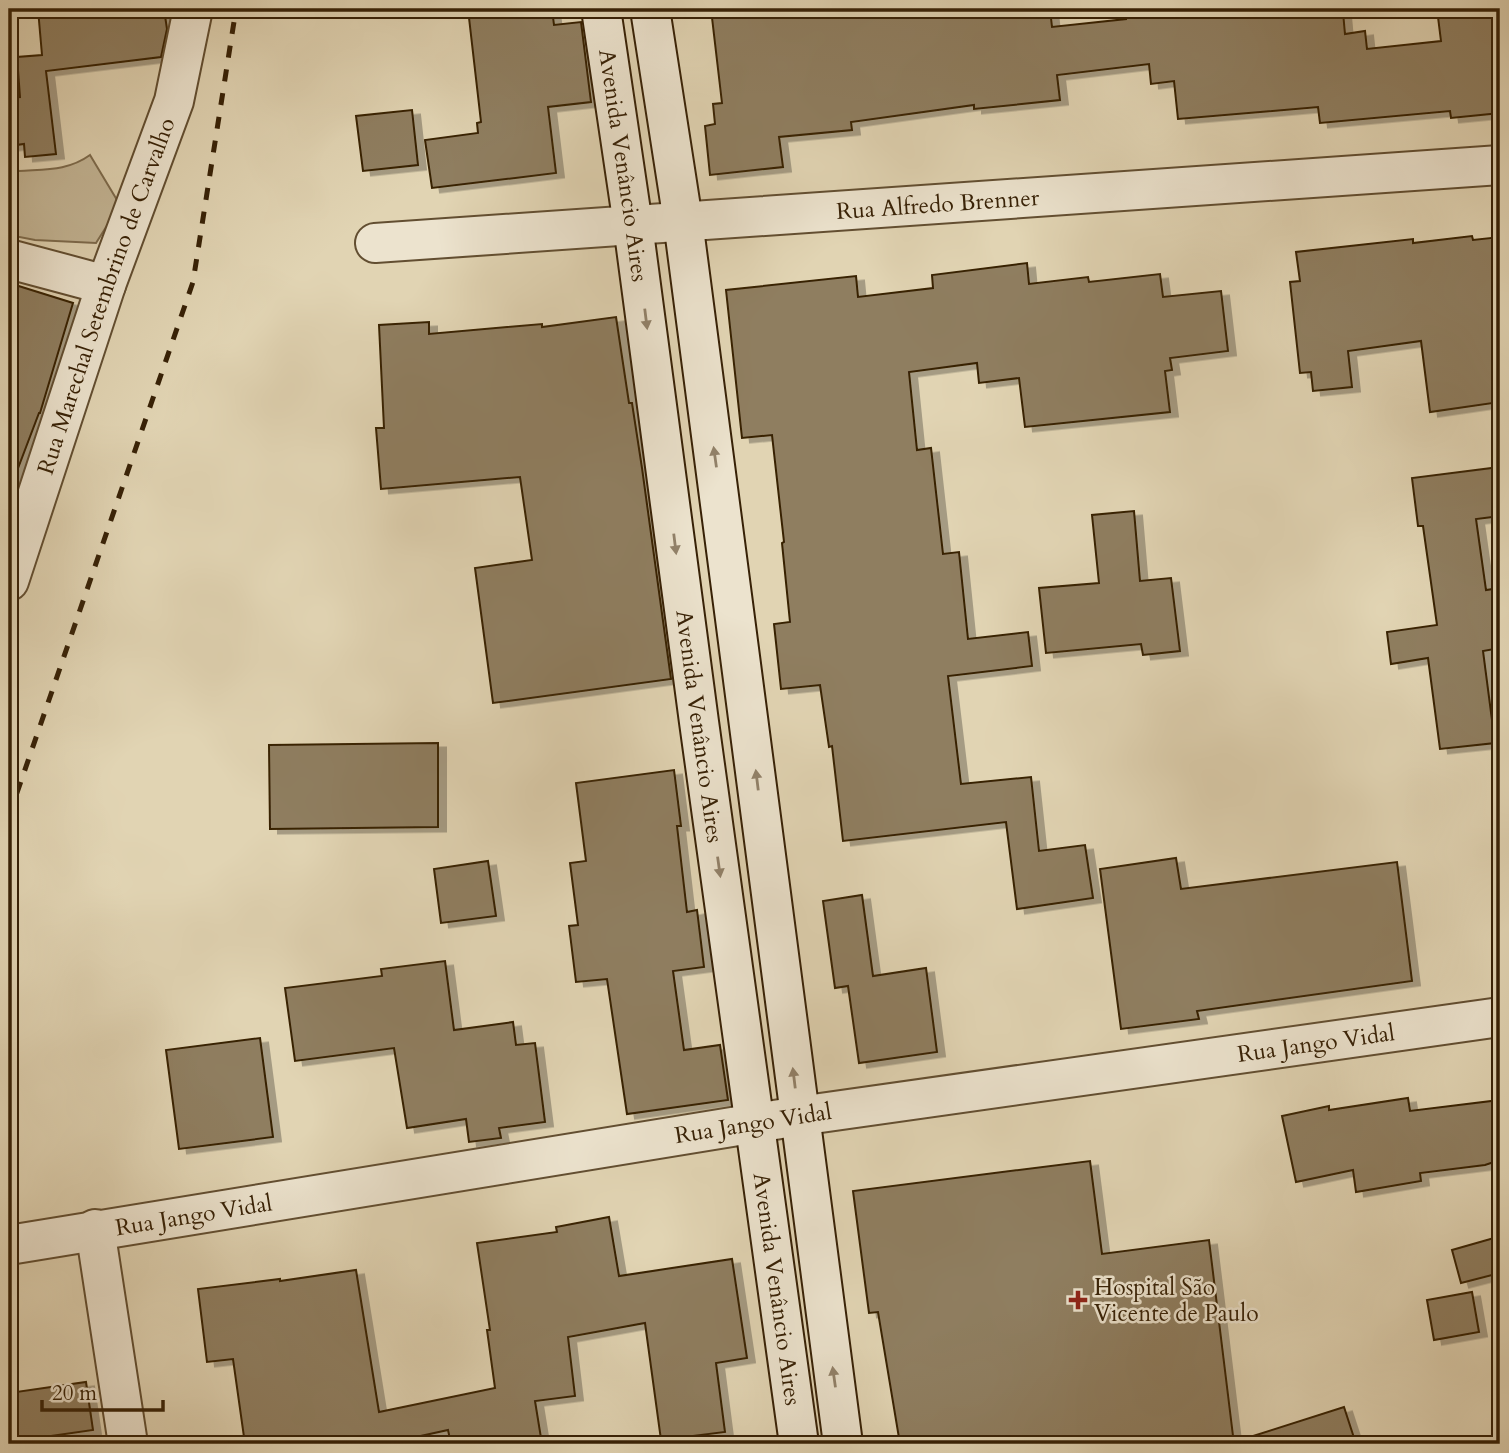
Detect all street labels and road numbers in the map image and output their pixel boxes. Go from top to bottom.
street label: Avenida Venâncio Aires [591,47,655,284]
street label: Rua Marechal Setembrino de Carvalho [30,113,182,478]
street label: Rua Alfredo Brenner [835,182,1041,227]
street label: Avenida Venâncio Aires [668,608,731,845]
street label: Rua Jango Vidal [1235,1017,1397,1070]
street label: Rua Jango Vidal [672,1096,834,1151]
street label: Avenida Venâncio Aires [746,1170,808,1407]
street label: Rua Jango Vidal [113,1187,274,1243]

